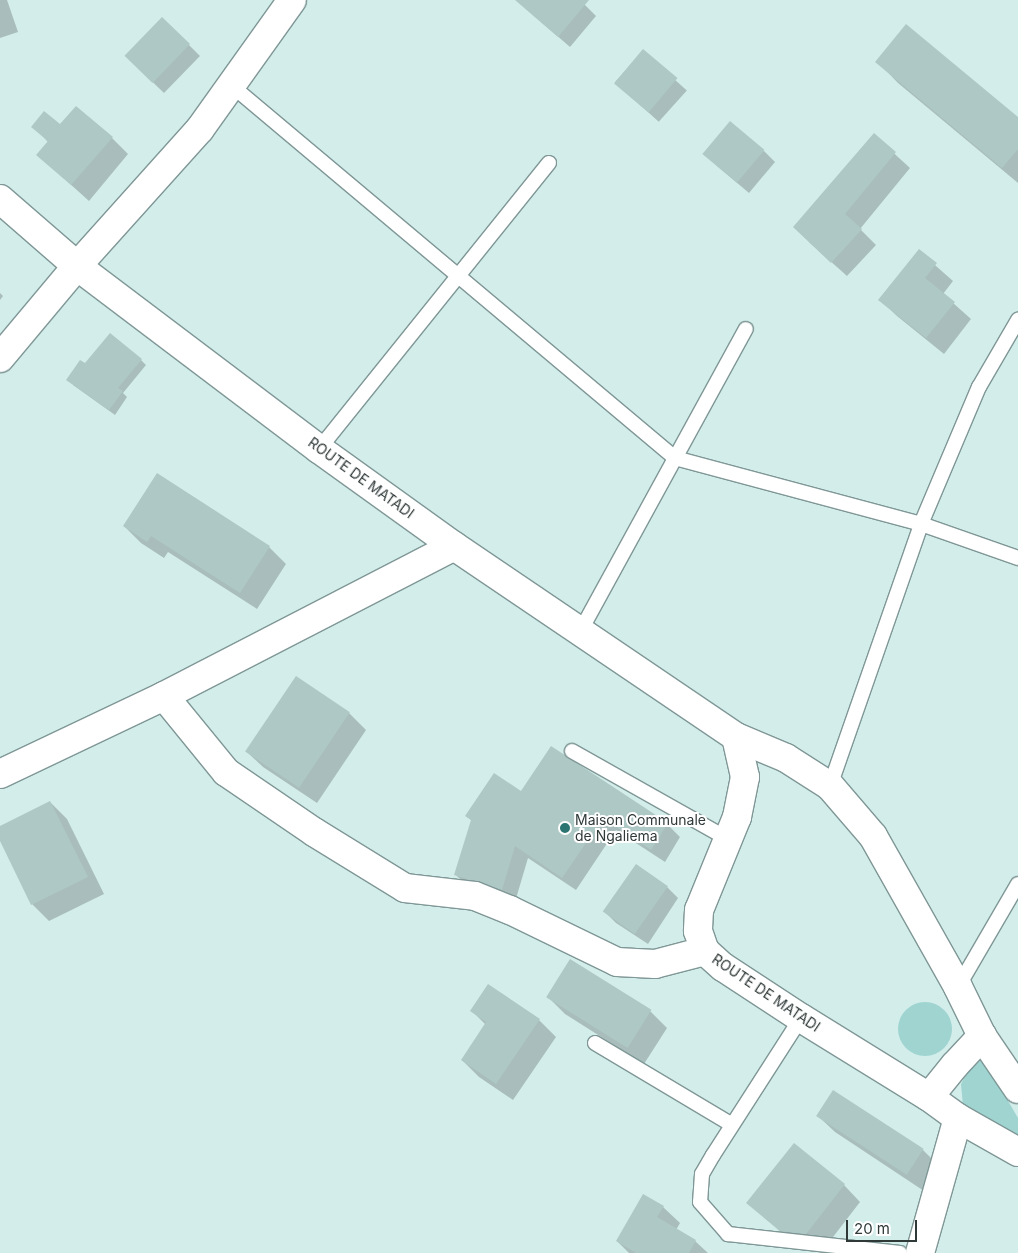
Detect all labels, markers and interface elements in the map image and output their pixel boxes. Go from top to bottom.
street label: ROUTE DE MATADI [305,434,417,522]
place label: Maison Communale de Ngaliema [575,812,706,844]
marker: Maison Communale de Ngaliema [559,822,571,834]
street label: ROUTE DE MATADI [709,951,823,1035]
scale bar [848,1210,919,1242]
text: 20 m [854,1219,890,1238]

